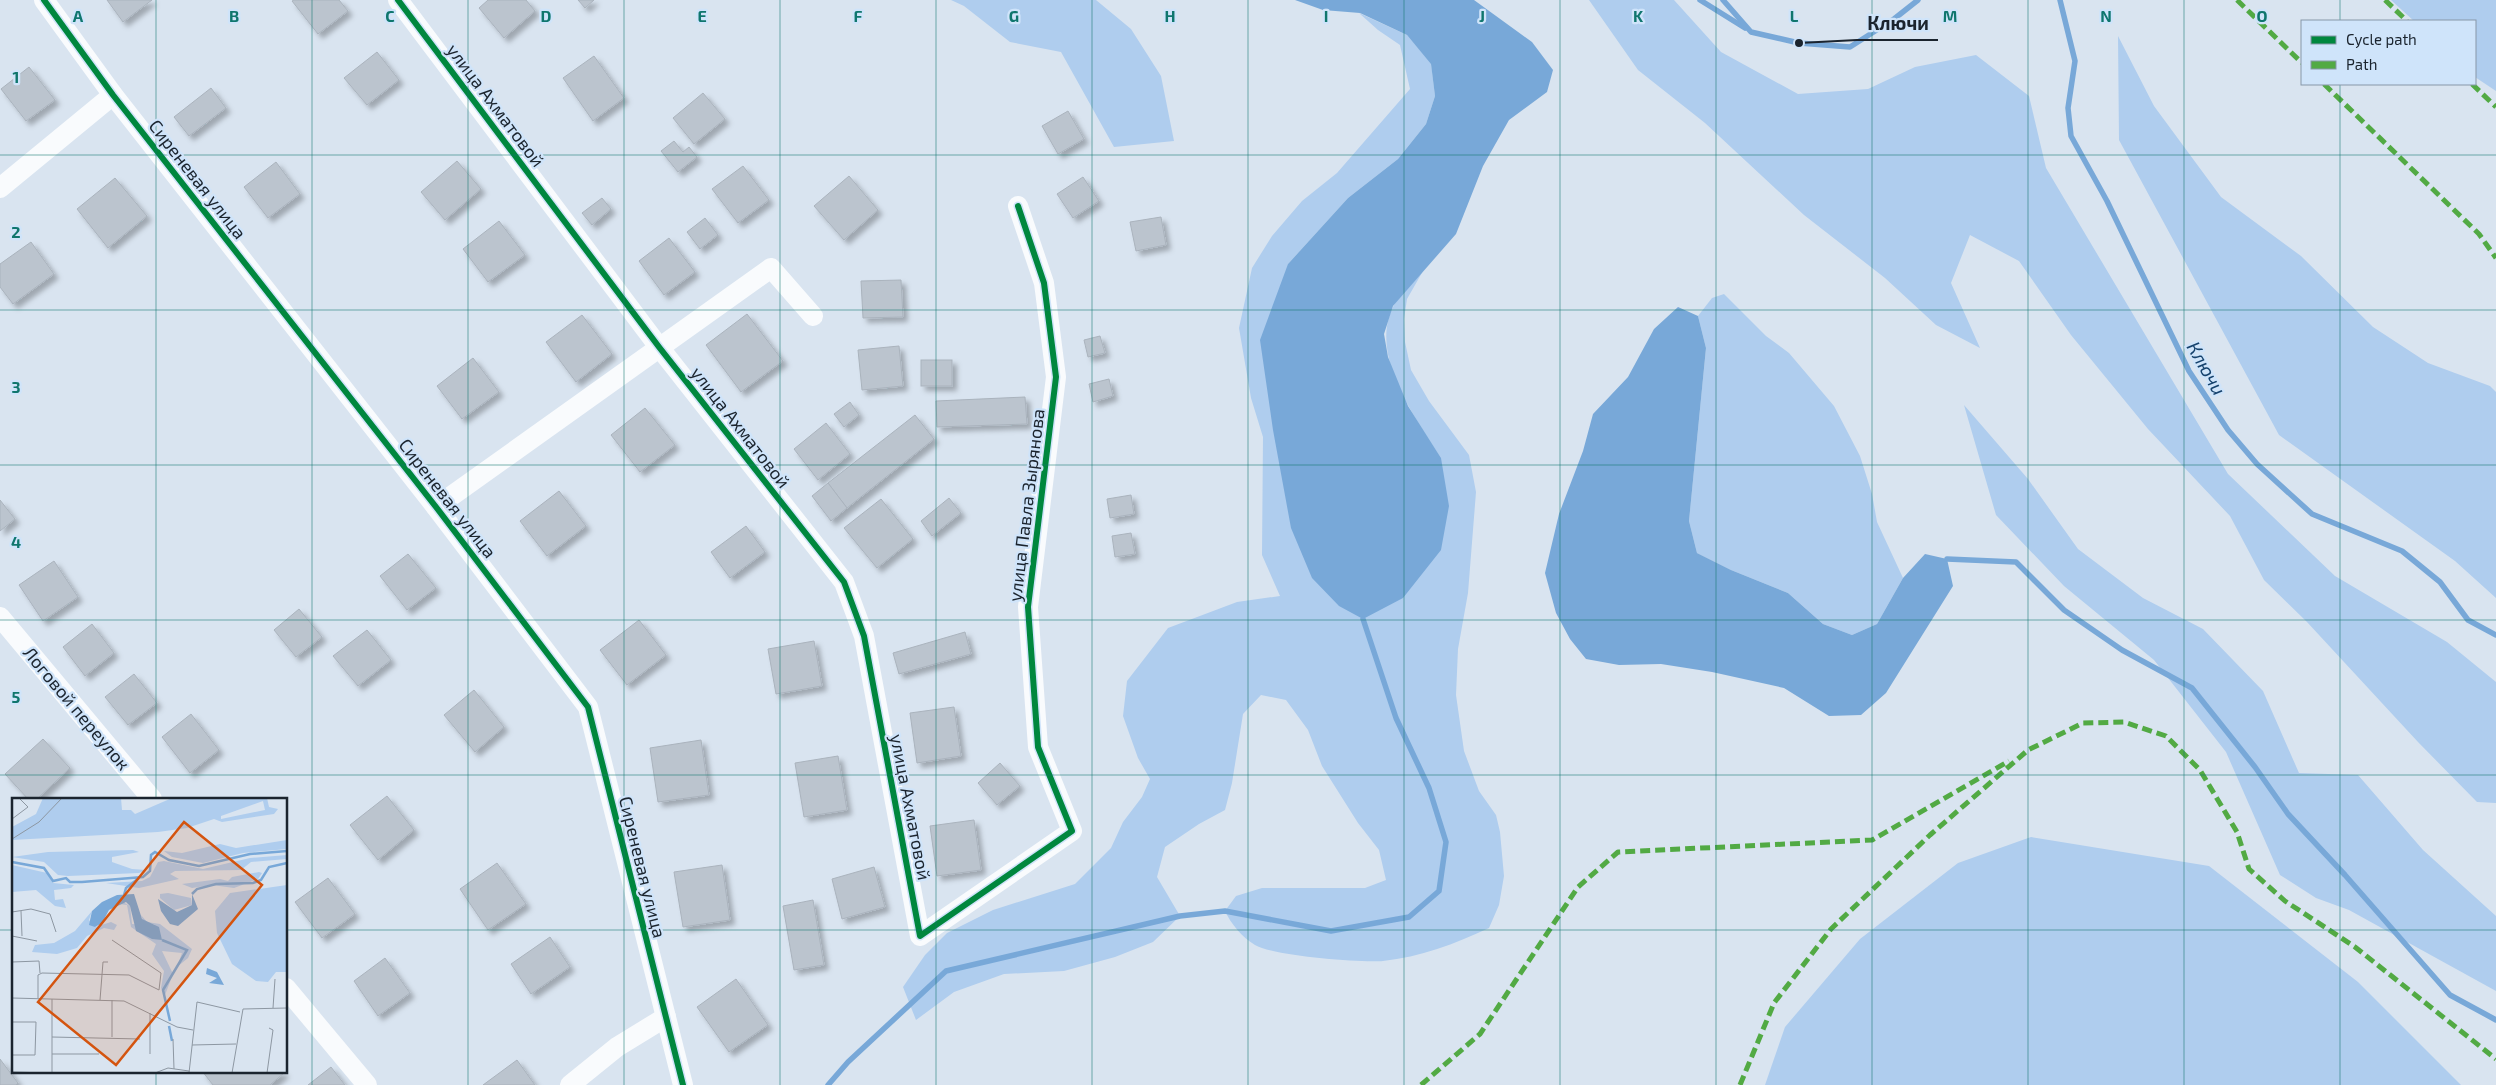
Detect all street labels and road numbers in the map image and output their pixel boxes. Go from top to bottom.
street label: улица Ахматовой [443,39,549,171]
street label: Сиреневая улица [145,115,251,243]
street label: улица Ахматовой [687,362,795,492]
street label: улица Павла Зырянова [1003,407,1049,603]
street label: Сиреневая улица [395,434,501,562]
street label: Логовой переулок [19,642,135,775]
street label: улица Ахматовой [886,732,936,882]
street label: Сиреневая улица [615,794,671,940]

